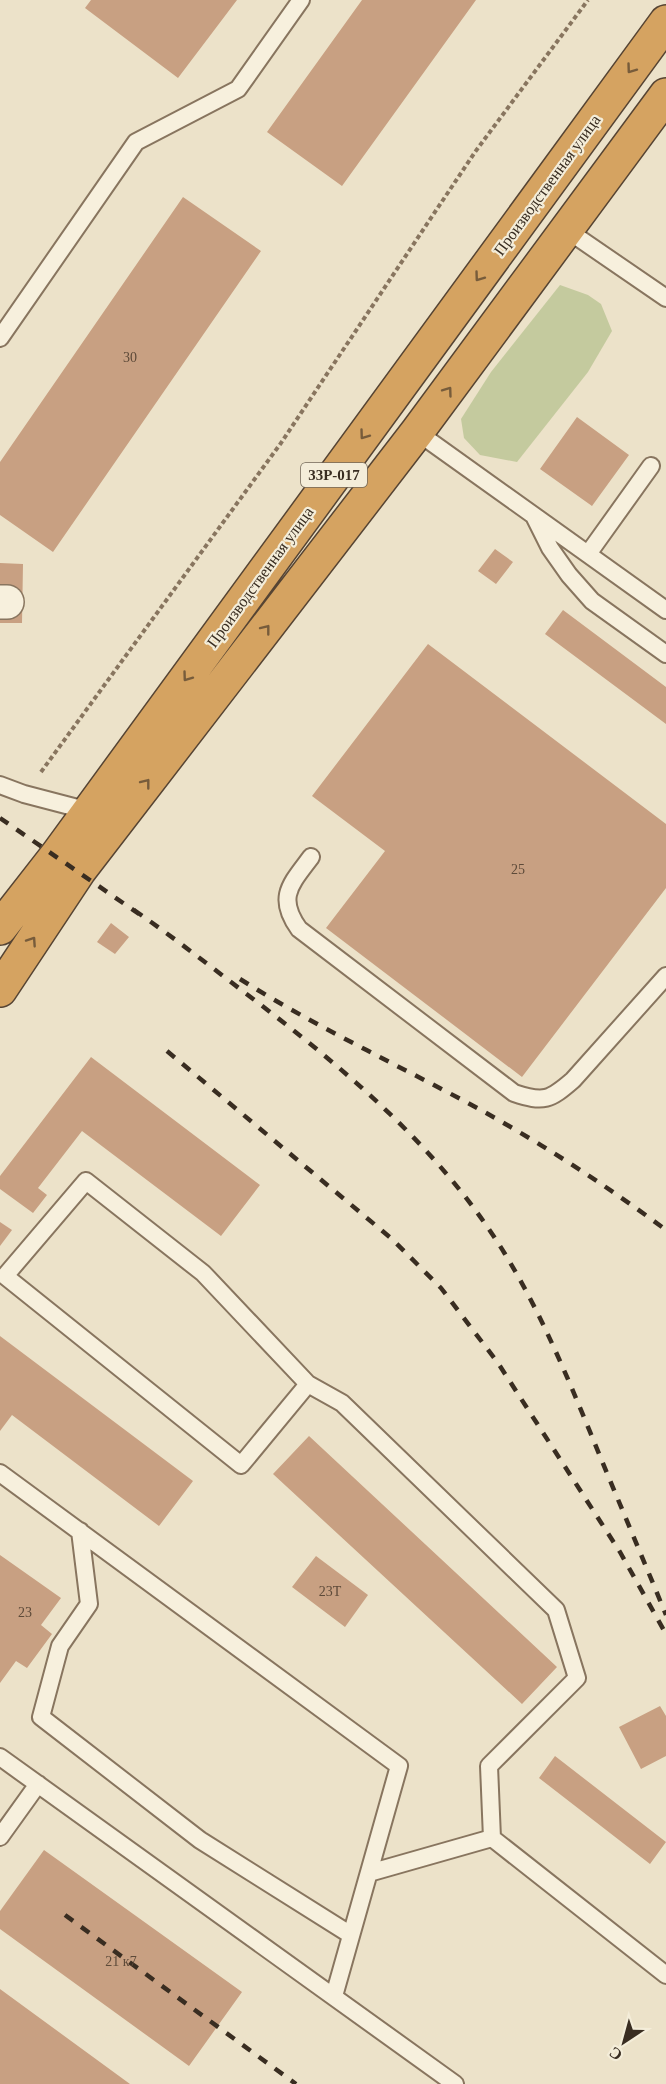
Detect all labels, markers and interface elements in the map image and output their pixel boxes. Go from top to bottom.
one-way arrow [628,62,639,73]
street label: Производственная улица [490,112,604,259]
one-way arrow [475,271,486,282]
house number: 30 [123,350,137,365]
one-way arrow [441,386,452,397]
one-way arrow [360,428,371,439]
road number: 33Р-017 [301,463,367,487]
street label: Производственная улица [203,504,317,651]
one-way arrow [258,624,269,635]
one-way arrow [183,670,194,681]
one-way arrow [139,779,150,790]
house number: 25 [511,862,525,877]
one-way arrow [25,937,36,948]
house number: 23Т [319,1584,342,1599]
house number: 23 [18,1605,32,1620]
house number: 21 к7 [105,1954,137,1969]
north arrow [594,2012,654,2072]
text: С [606,2043,625,2064]

